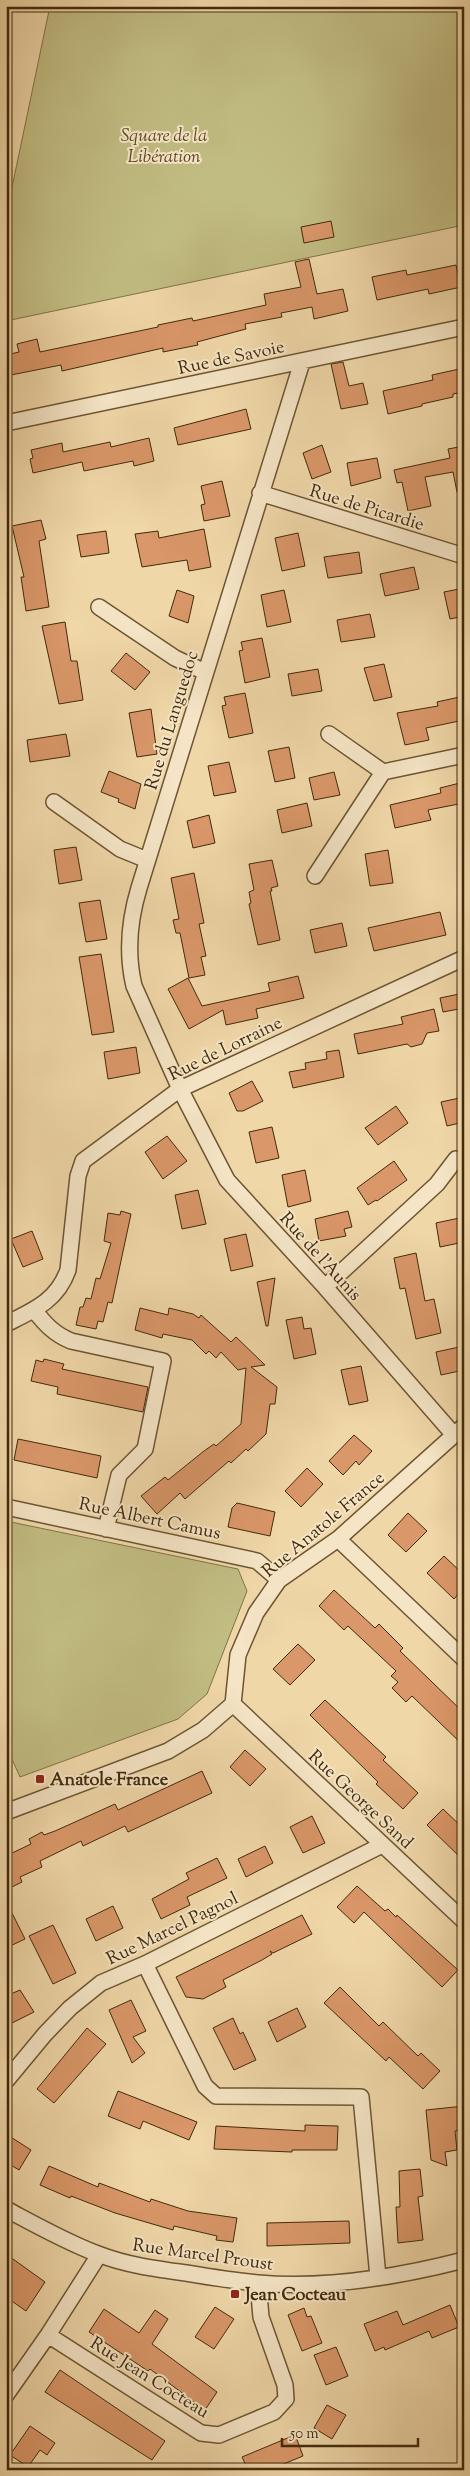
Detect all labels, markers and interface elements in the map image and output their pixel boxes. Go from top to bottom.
park label: Square de la Libération [121,124,207,171]
street label: Rue de Savoie [176,335,287,383]
street label: Rue de Picardie [306,479,427,539]
street label: Rue du Languedoc [139,648,206,793]
street label: Rue de Lorraine [165,1011,287,1089]
street label: Rue de l'Aunis [272,1207,367,1308]
street label: Rue Anatole France [257,1466,391,1585]
street label: Rue Albert Camus [76,1492,223,1548]
street label: Rue George Sand [301,1745,418,1856]
place label: Anatole France [50,1768,169,1794]
marker: Anatole France [34,1773,46,1785]
street label: Rue Marcel Pagnol [103,1887,243,1973]
street label: Rue Marcel Proust [131,2233,275,2279]
place label: Jean Cocteau [243,2283,347,2309]
marker: Jean Cocteau [229,2288,241,2300]
street label: Rue Jean Cocteau [84,2332,214,2426]
scale bar [282,2416,419,2448]
text: 50 m [289,2424,319,2445]

